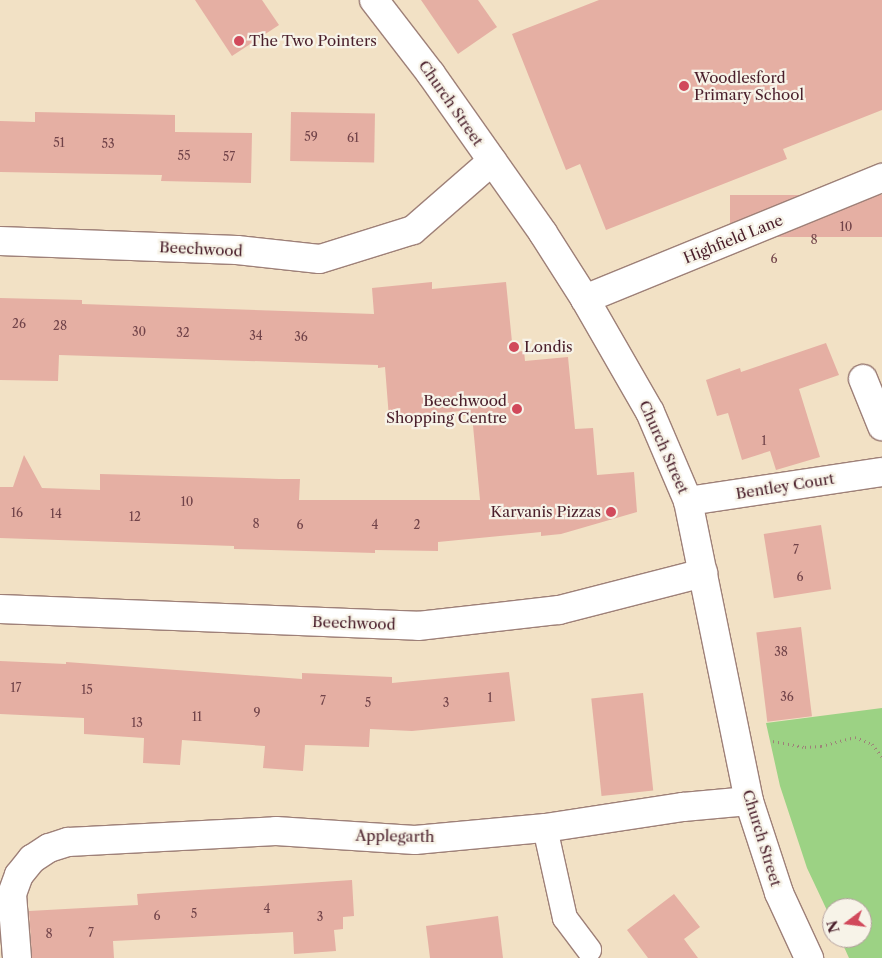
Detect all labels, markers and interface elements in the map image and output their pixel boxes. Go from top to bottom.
place label: The Two Pointers [249,32,377,50]
marker: The Two Pointers [233,35,245,47]
street label: Church Street [415,57,487,149]
place label: Woodlesford Primary School [694,68,804,103]
marker: Woodlesford Primary School [678,80,690,92]
house number: 59 [304,130,318,144]
house number: 61 [347,131,359,145]
house number: 51 [53,136,65,150]
house number: 53 [101,137,115,151]
house number: 55 [177,149,191,163]
house number: 57 [223,150,235,164]
street label: Highfield Lane [681,211,785,267]
house number: 10 [840,220,852,234]
house number: 8 [810,233,818,247]
street label: Beechwood [159,238,243,260]
house number: 6 [770,252,778,266]
house number: 26 [12,317,26,331]
house number: 28 [53,319,67,333]
house number: 30 [132,325,146,339]
house number: 32 [176,326,190,340]
house number: 34 [249,329,263,343]
house number: 36 [294,330,308,344]
place label: Londis [524,338,573,356]
marker: Londis [508,341,520,353]
place label: Beechwood Shopping Centre [386,391,507,426]
street label: Church Street [635,398,693,496]
marker: Beechwood Shopping Centre [511,403,523,415]
house number: 1 [761,434,767,448]
street label: Bentley Court [734,469,836,503]
house number: 10 [181,495,193,509]
place label: Karvanis Pizzas [491,503,601,521]
house number: 16 [11,506,23,520]
marker: Karvanis Pizzas [605,506,617,518]
house number: 14 [50,507,62,521]
house number: 12 [129,510,141,524]
house number: 8 [252,517,260,531]
house number: 6 [296,518,304,532]
house number: 4 [372,518,378,532]
house number: 2 [414,518,420,532]
house number: 7 [793,543,799,557]
house number: 6 [796,570,804,584]
street label: Beechwood [312,613,396,633]
house number: 38 [774,645,788,659]
house number: 17 [11,681,21,695]
house number: 15 [81,683,93,697]
house number: 36 [780,690,794,704]
house number: 1 [487,691,493,705]
house number: 7 [320,694,326,708]
house number: 5 [365,696,371,710]
house number: 3 [443,696,449,710]
house number: 9 [253,706,261,720]
house number: 11 [192,710,202,724]
house number: 13 [131,716,143,730]
street label: Church Street [739,788,785,888]
street label: Applegarth [355,826,435,846]
north arrow [822,898,872,948]
house number: 4 [264,902,270,916]
house number: 5 [191,907,197,921]
house number: 6 [153,909,161,923]
house number: 3 [317,910,323,924]
text: N [823,918,844,935]
house number: 7 [88,926,94,940]
house number: 8 [45,927,53,941]

